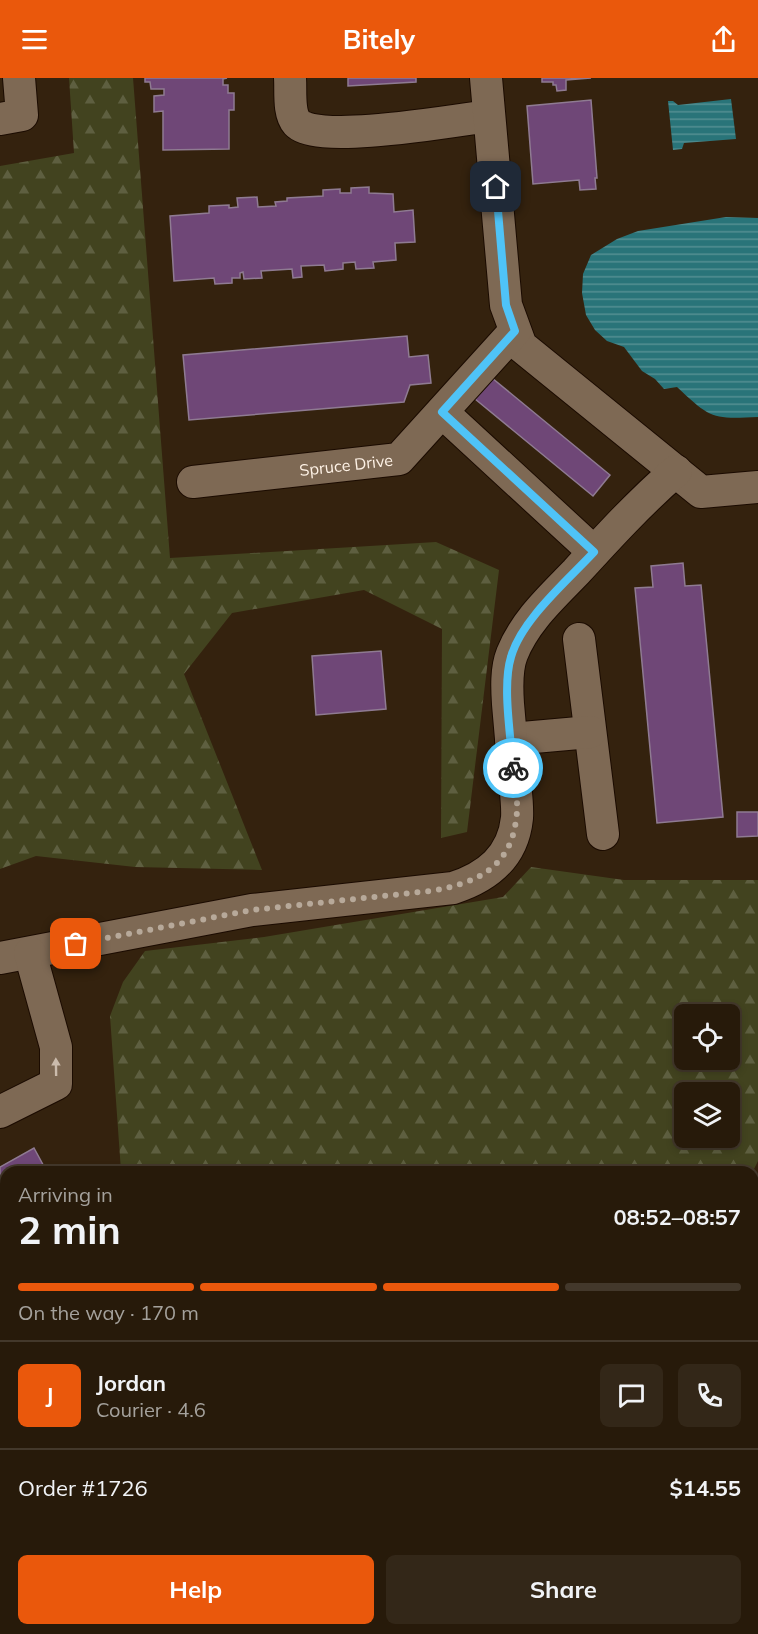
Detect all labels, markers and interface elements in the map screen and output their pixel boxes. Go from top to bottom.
text: Bitely [343,22,415,56]
icon: menu [18,23,51,56]
icon: share [707,23,740,56]
pin [470,161,521,212]
icon: home [479,170,512,203]
street label: Spruce Drive [298,450,394,480]
courier [483,738,543,798]
icon: bike [497,752,530,785]
pin [50,918,101,969]
icon: bag [59,927,92,960]
map controls [674,1004,740,1148]
button: locate [674,1004,740,1070]
one-way arrow [51,1057,61,1076]
button: layers [674,1082,740,1148]
text: Arriving in [18,1182,113,1207]
text: 08:52–08:57 [613,1203,741,1231]
text: 2 min [18,1205,121,1254]
text: On the way · 170 m [18,1300,199,1325]
button: chat [600,1364,663,1427]
button: phone [678,1364,741,1427]
text: Jordan [96,1369,166,1397]
text: J [46,1381,53,1409]
text: Courier · 4.6 [96,1397,206,1422]
text: Order #1726 [18,1474,148,1502]
text: $14.55 [670,1474,741,1502]
button: Help [18,1555,374,1624]
button: Share [386,1555,741,1624]

